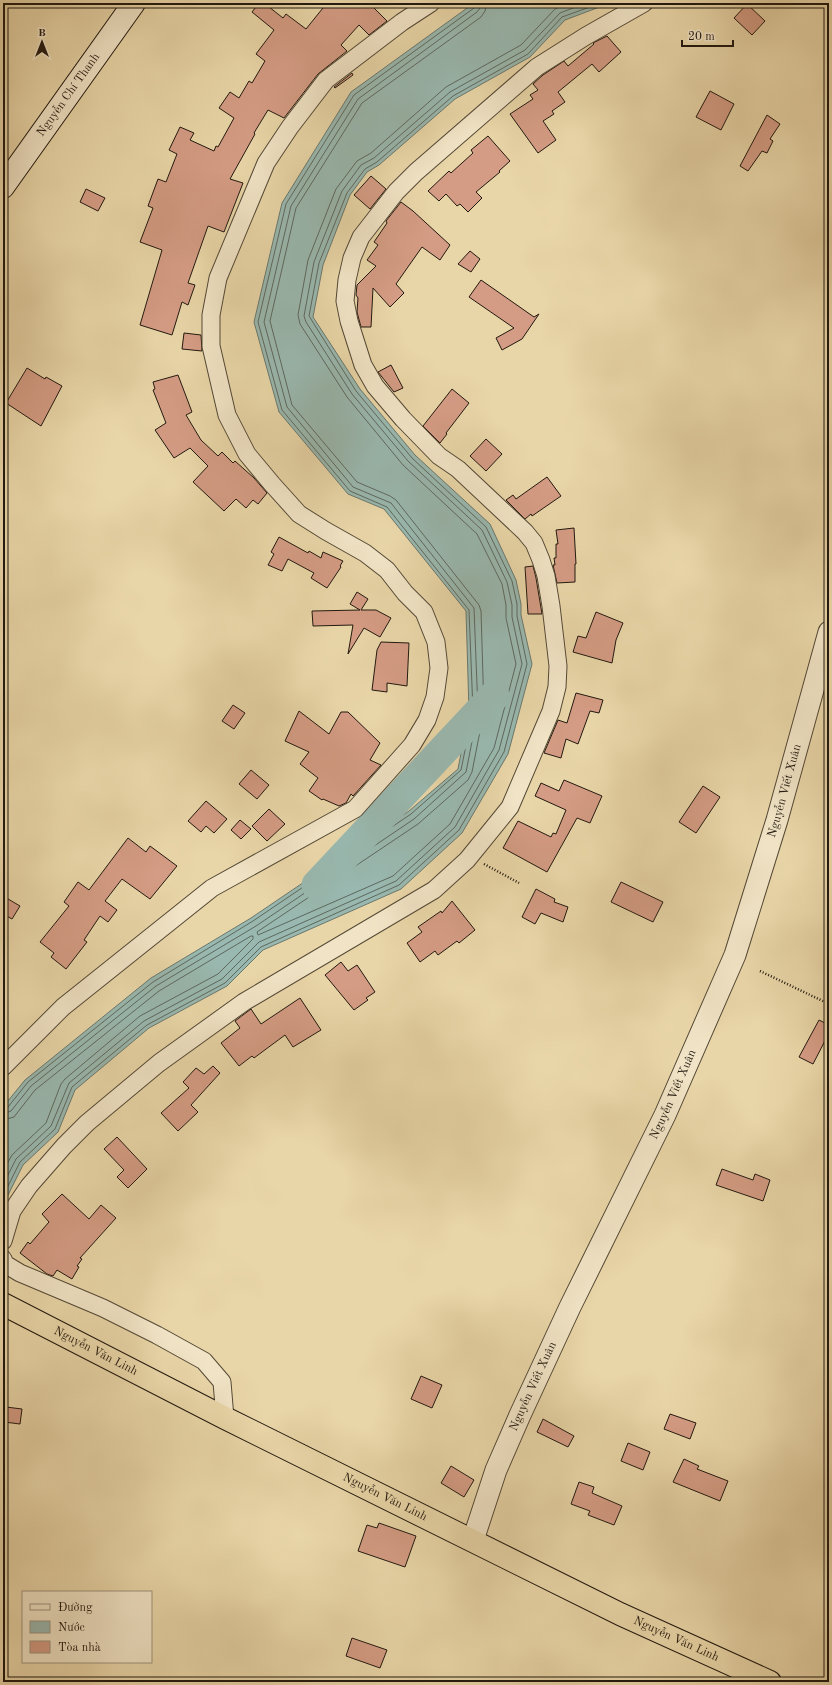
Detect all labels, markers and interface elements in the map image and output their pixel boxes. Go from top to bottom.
north arrow [22,22,62,62]
scale bar [682,22,733,48]
text: B [38,28,46,39]
text: 20 m [688,31,715,43]
street label: Nguyễn Chí Thanh [35,51,102,139]
street label: Nguyễn Viết Xuân [766,742,804,839]
street label: Nguyễn Viết Xuân [648,1048,699,1141]
street label: Nguyễn Văn Linh [52,1325,140,1378]
street label: Nguyễn Viết Xuân [508,1340,559,1433]
street label: Nguyễn Văn Linh [341,1471,429,1523]
legend [22,1591,152,1663]
text: Đường [58,1602,93,1614]
street label: Nguyễn Văn Linh [631,1615,721,1664]
text: Nước [58,1622,85,1634]
text: Tòa nhà [58,1642,101,1654]

